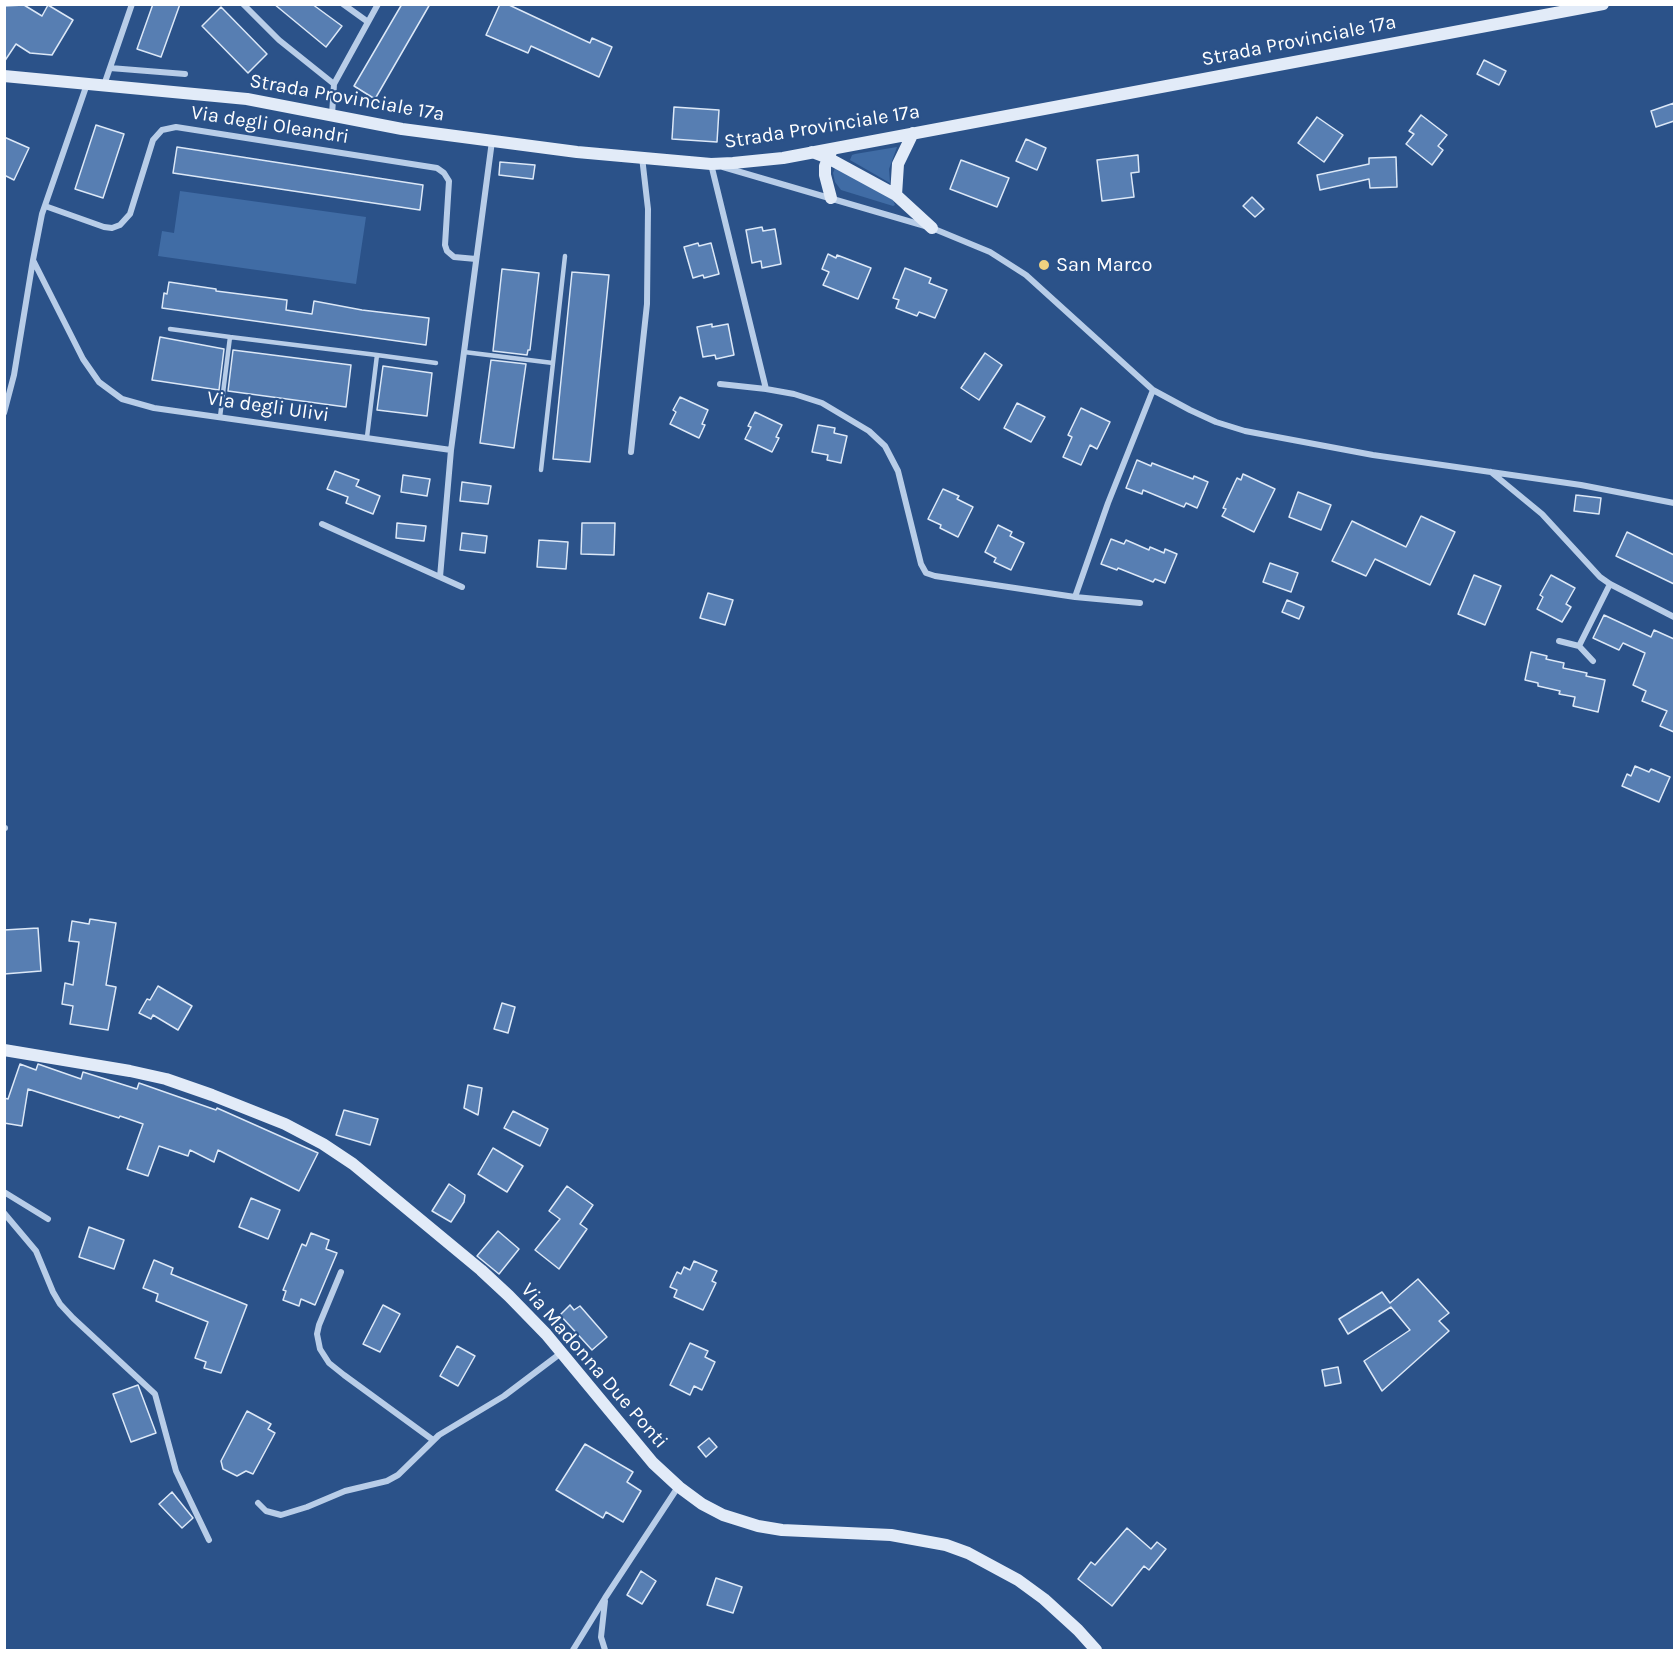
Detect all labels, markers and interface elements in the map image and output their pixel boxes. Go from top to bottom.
street label: Strada Provinciale 17a [1200,10,1398,72]
street label: Strada Provinciale 17a [248,69,446,127]
street label: Strada Provinciale 17a [722,100,922,154]
street label: Via degli Oleandri [189,101,351,149]
place label: San Marco [1056,253,1152,277]
marker: San Marco [1037,258,1051,272]
street label: Via degli Ulivi [205,387,331,427]
street label: Via Madonna Due Ponti [516,1278,672,1454]

